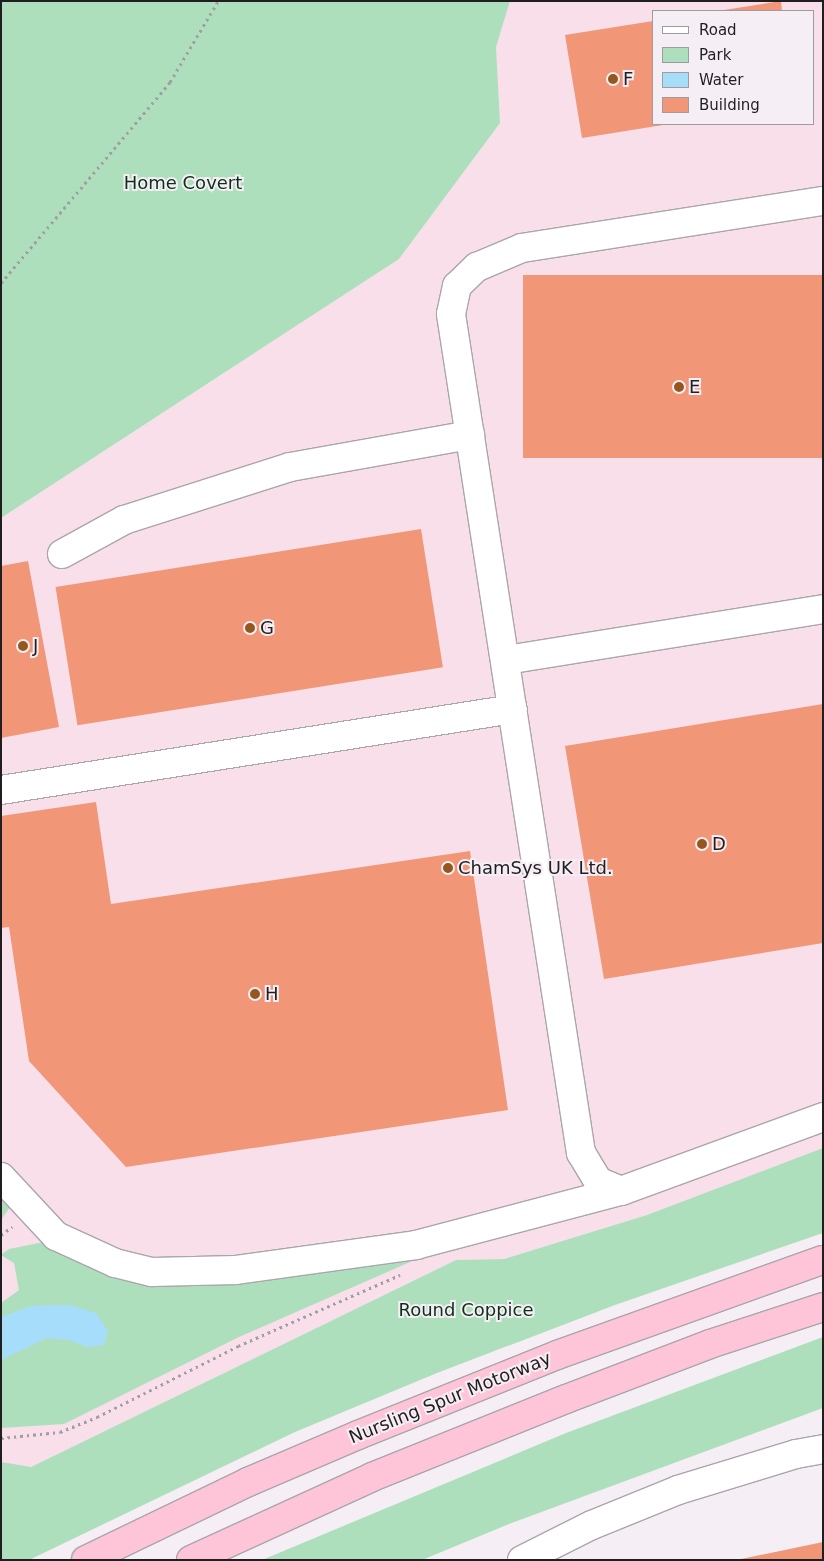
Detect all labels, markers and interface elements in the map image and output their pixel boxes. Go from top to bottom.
legend [652,10,814,125]
text: Road [699,21,737,39]
text: Park [699,46,731,64]
place label: F [623,68,633,90]
text: Water [699,71,743,89]
marker: F [607,73,619,85]
text: Building [699,96,760,114]
park label: Home Covert [124,172,242,194]
place label: E [689,376,700,398]
marker: E [673,381,685,393]
place label: G [260,617,274,639]
marker: G [244,622,256,634]
place label: J [33,635,38,657]
marker: J [17,640,29,652]
place label: D [712,833,726,855]
marker: D [696,838,708,850]
place label: ChamSys UK Ltd. [458,857,613,879]
marker: ChamSys UK Ltd. [442,862,454,874]
place label: H [265,983,279,1005]
marker: H [249,988,261,1000]
park label: Round Coppice [398,1299,534,1321]
street label: Nursling Spur Motorway [346,1348,554,1448]

